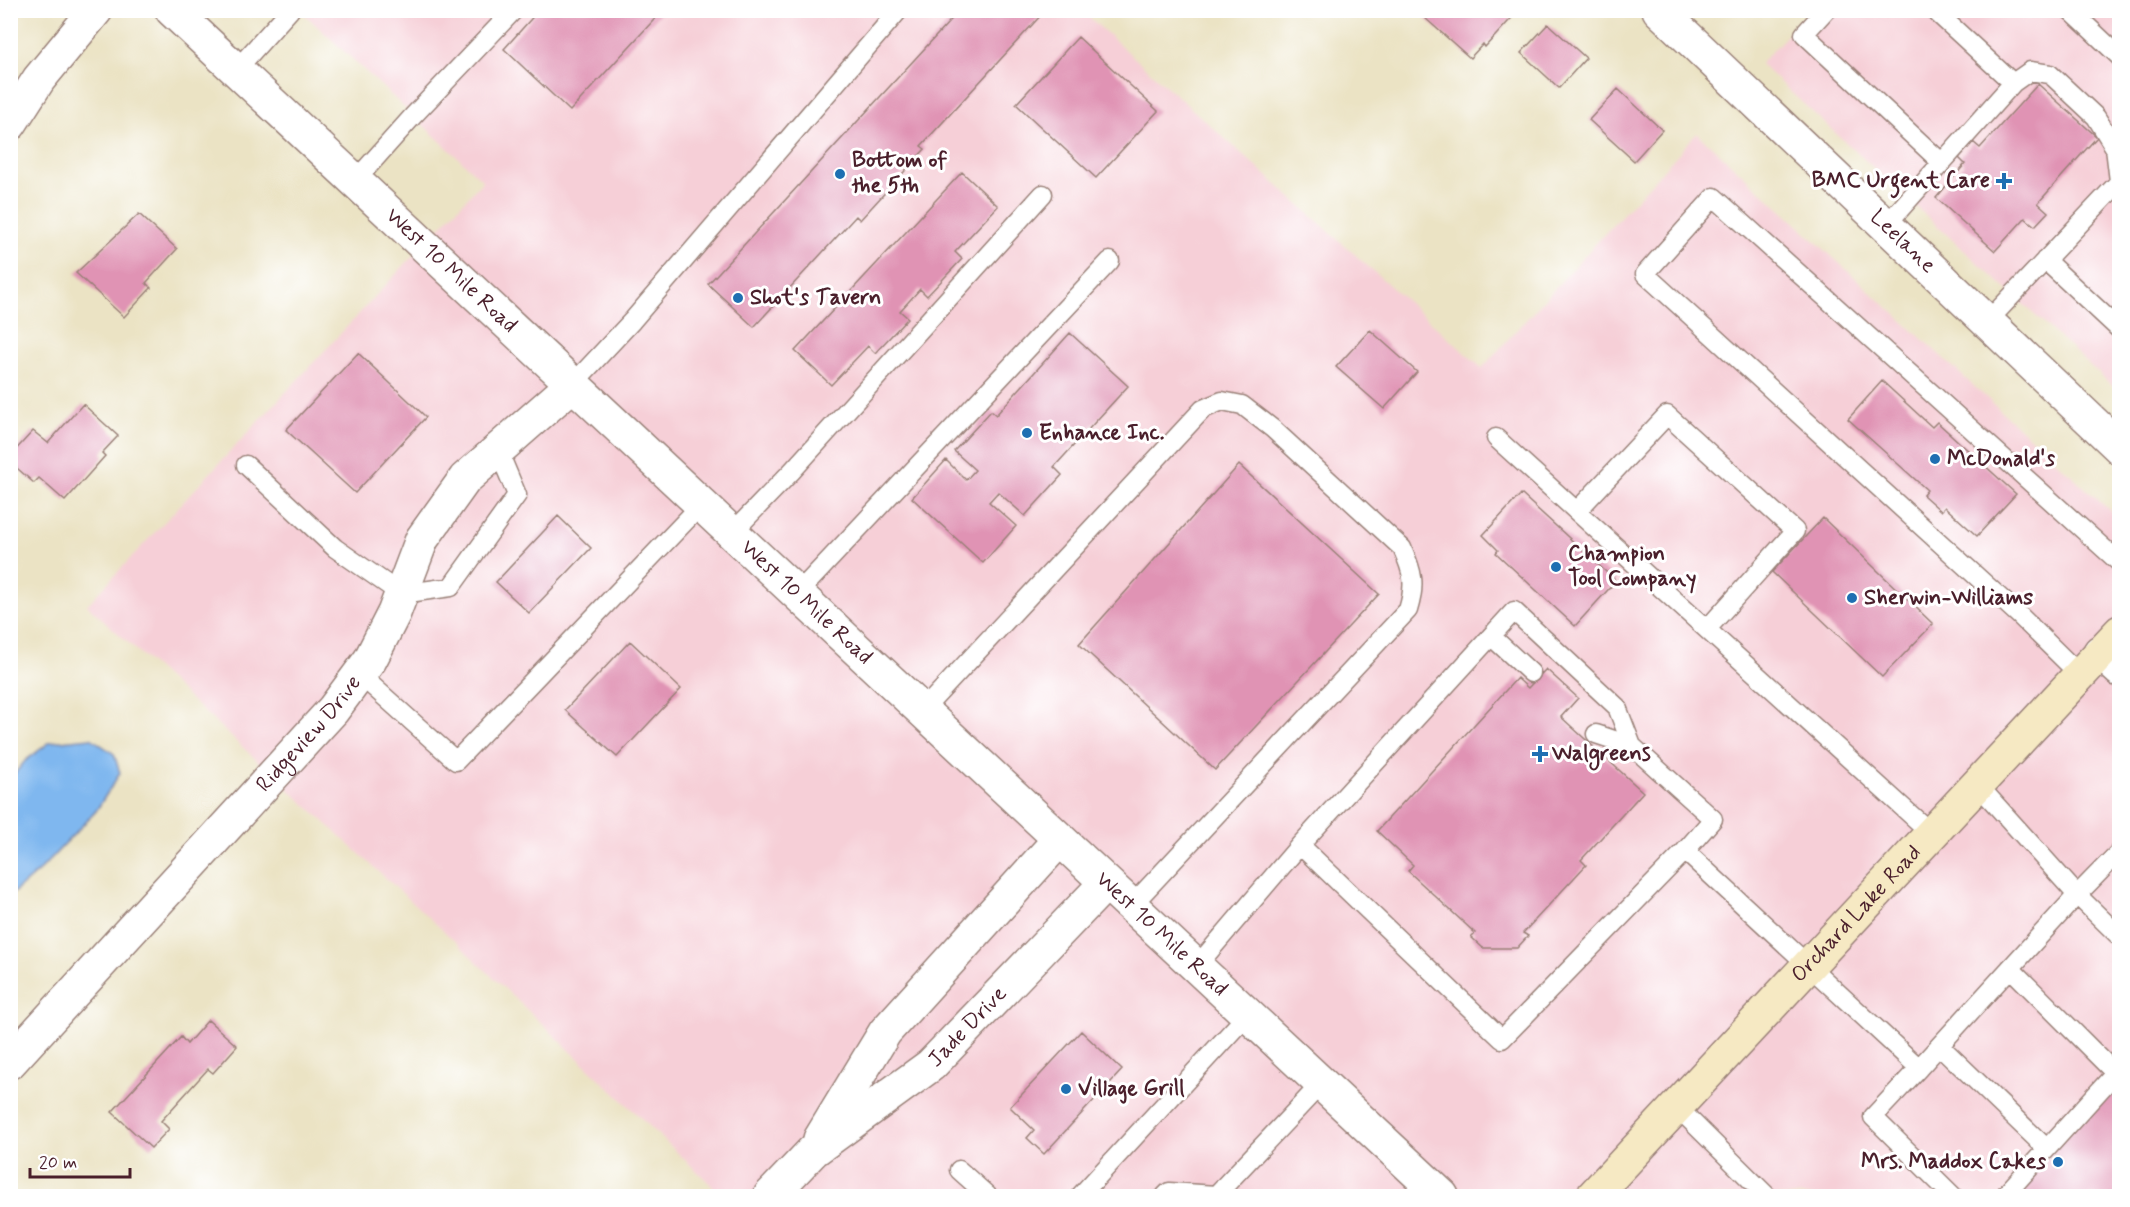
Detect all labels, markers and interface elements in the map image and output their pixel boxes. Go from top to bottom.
place label: Bottom of the 5th [851,147,948,200]
marker: Bottom of the 5th [833,167,847,181]
place label: BMC Urgent Care [1812,167,1990,199]
marker: BMC Urgent Care [1995,172,2013,190]
street label: West 10 Mile Road [379,202,523,339]
street label: Leelane [1864,203,1942,280]
place label: Shot's Tavern [750,284,881,312]
marker: Shot's Tavern [731,291,745,305]
place label: Enhance Inc. [1039,419,1165,447]
marker: Enhance Inc. [1020,426,1034,440]
place label: McDonald's [1947,445,2055,473]
marker: McDonald's [1928,452,1942,466]
street label: West 10 Mile Road [734,534,878,671]
place label: Champion Tool Company [1568,540,1696,594]
marker: Champion Tool Company [1549,560,1563,574]
place label: Sherwin-Williams [1864,584,2033,612]
marker: Sherwin-Williams [1845,591,1859,605]
street label: Ridgeview Drive [250,670,368,798]
place label: Walgreens [1551,740,1651,771]
marker: Walgreens [1533,747,1547,761]
street label: Orchard Lake Road [1785,839,1928,989]
street label: West 10 Mile Road [1090,866,1234,1003]
street label: Jade Drive [922,980,1013,1074]
place label: Village Grill [1078,1075,1185,1104]
marker: Village Grill [1059,1082,1073,1096]
scale bar [30,1141,130,1179]
place label: Mrs. Maddox Cakes [1861,1148,2046,1176]
text: 20 m [39,1151,77,1175]
marker: Mrs. Maddox Cakes [2051,1155,2065,1169]

